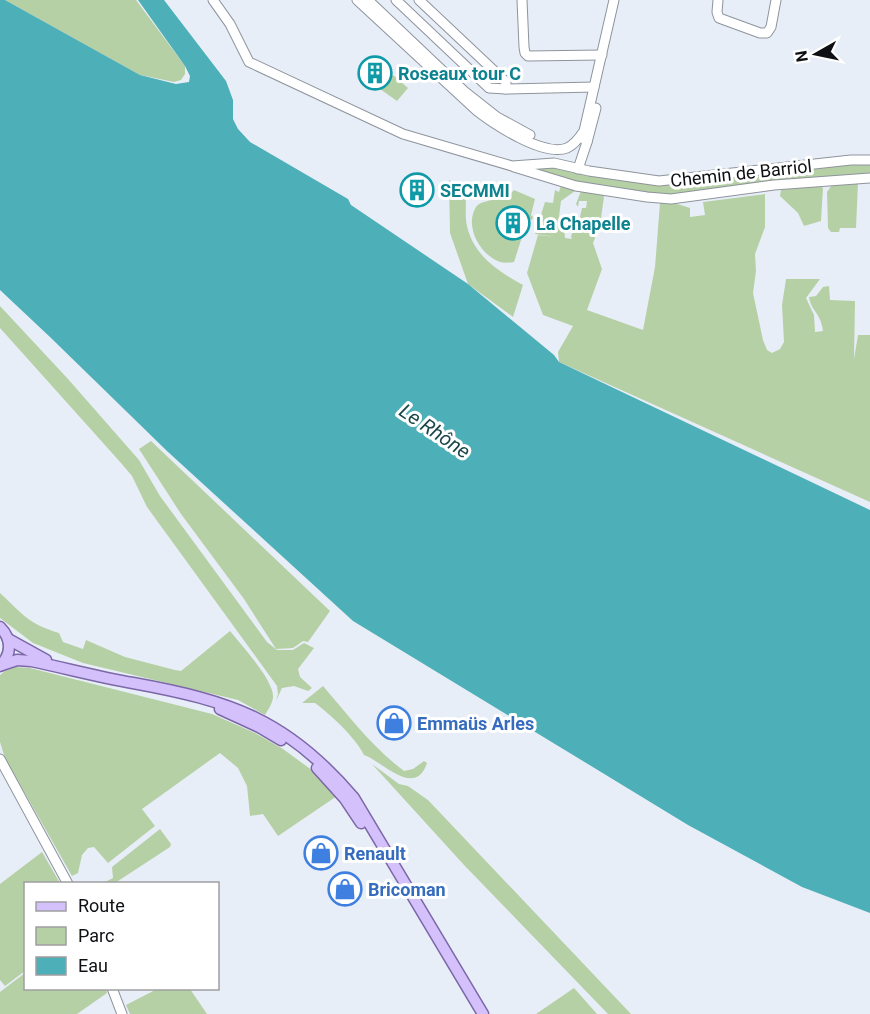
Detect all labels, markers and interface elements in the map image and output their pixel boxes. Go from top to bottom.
north arrow [786,24,846,84]
text: N [791,49,812,63]
building icon: Roseaux tour C [357,55,393,91]
place label: Roseaux tour C [398,63,521,84]
street label: Chemin de Barriol [669,155,813,191]
building icon: SECMMI [399,172,435,208]
place label: SECMMI [440,180,510,201]
building icon: La Chapelle [495,205,531,241]
place label: La Chapelle [536,213,631,234]
water label: Le Rhône [395,399,475,463]
shop icon: Emmaüs Arles [376,705,412,741]
place label: Emmaüs Arles [417,713,534,734]
shop icon: Renault [303,835,339,871]
place label: Renault [344,843,406,864]
shop icon: Bricoman [327,871,363,907]
place label: Bricoman [368,879,446,900]
legend [24,882,219,990]
text: Route [78,895,125,916]
text: Parc [78,925,114,946]
text: Eau [78,955,108,976]

